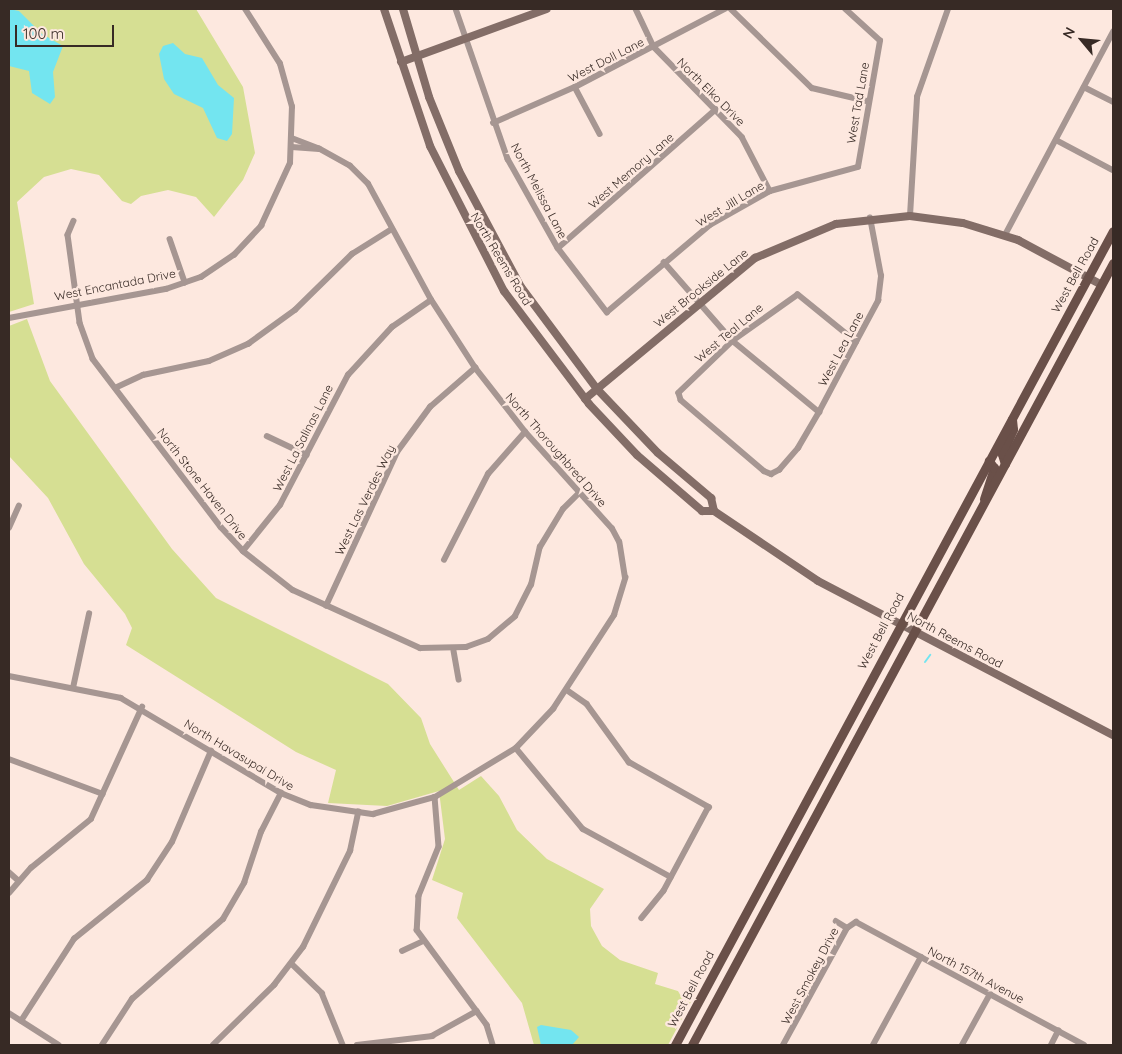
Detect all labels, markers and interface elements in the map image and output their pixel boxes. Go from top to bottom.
scale bar [18,15,116,47]
north arrow [1057,15,1107,65]
text: 100 m [23,24,64,43]
text: N [1058,24,1079,42]
street label: West Doll Lane [566,35,646,85]
street label: North Elko Drive [674,55,748,129]
street label: West Tad Lane [844,61,872,145]
street label: West Memory Lane [585,130,677,212]
street label: North Melissa Lane [508,141,570,241]
street label: West Jill Lane [693,178,767,230]
street label: North Reems Road [468,210,534,308]
street label: West Bell Road [1048,235,1102,315]
street label: West Brookside Lane [651,246,751,330]
street label: West Encantada Drive [53,266,177,304]
street label: West Teal Lane [692,300,766,366]
street label: West Lea Lane [815,309,867,389]
street label: West La Salinas Lane [270,382,336,494]
street label: North Thoroughbred Drive [502,390,610,510]
street label: North Stone Haven Drive [154,425,250,543]
street label: West Las Verdes Way [332,442,398,558]
street label: West Bell Road [855,590,907,672]
street label: North Reems Road [905,609,1005,671]
street label: North Havasupai Drive [181,716,297,794]
street label: West Smokey Drive [778,925,842,1027]
street label: North 157th Avenue [925,944,1027,1006]
street label: West Bell Road [665,948,717,1030]

